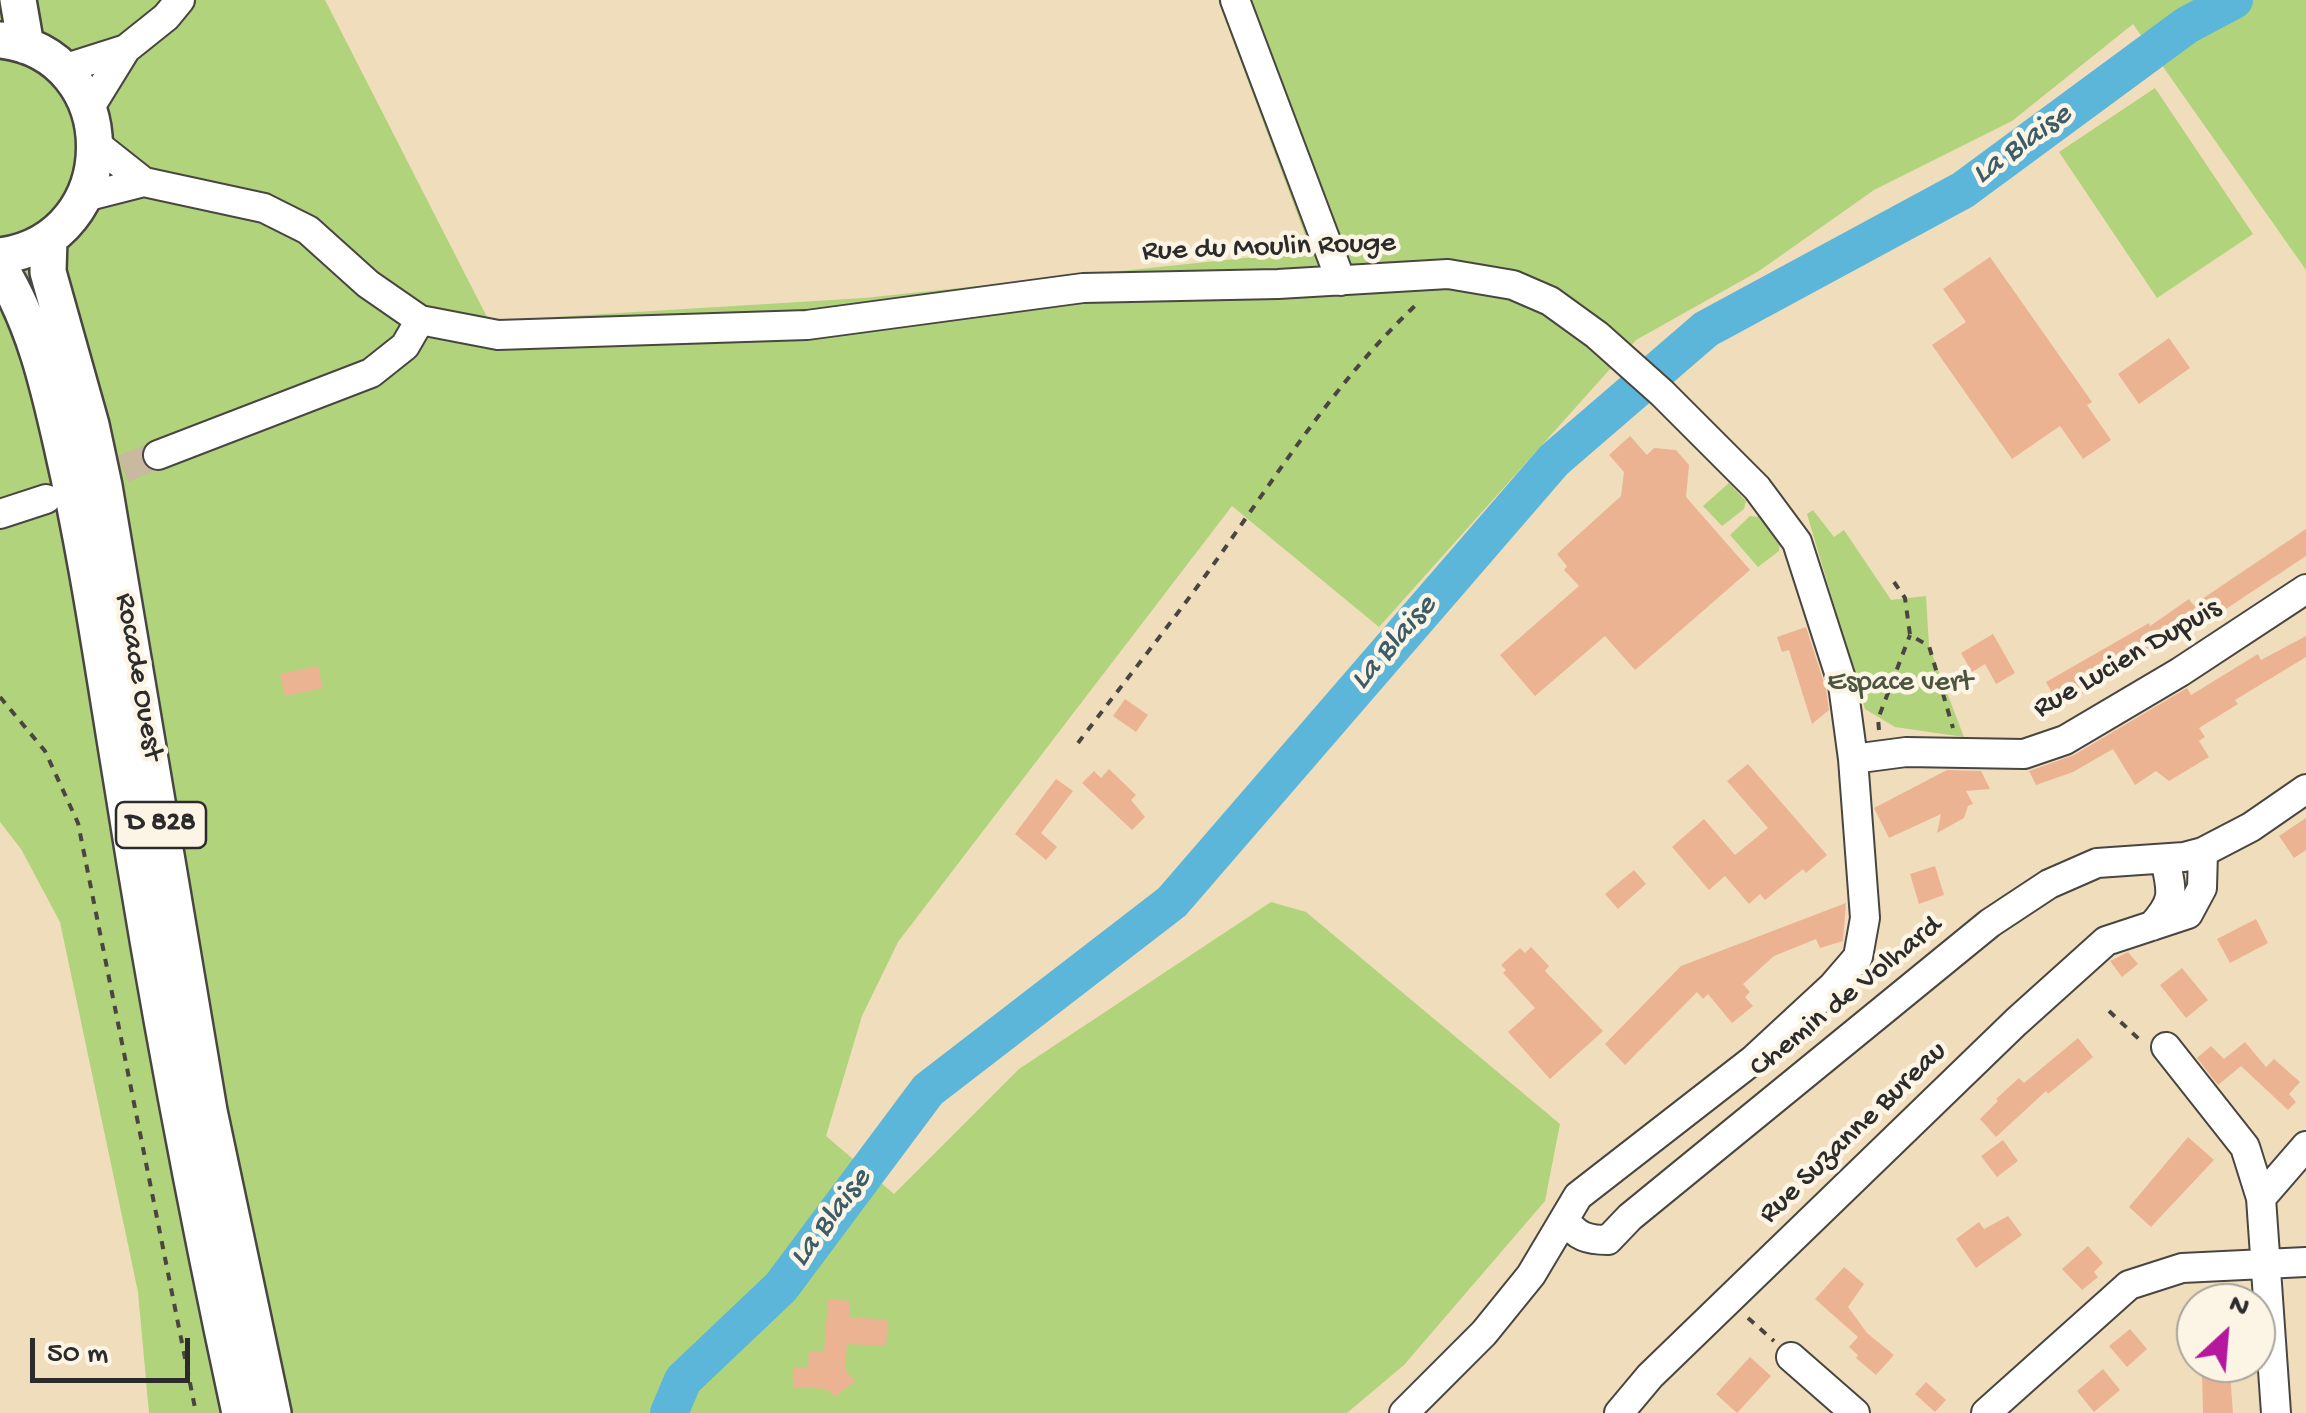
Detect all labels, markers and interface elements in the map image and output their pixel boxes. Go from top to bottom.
water label: La Blaise [1966,97,2080,195]
street label: Rue du Moulin Rouge [1141,227,1397,271]
water label: La Blaise [1343,589,1447,699]
street label: Rocade Ouest [105,591,169,763]
street label: Rue Lucien Dupuis [2028,592,2228,728]
park label: Espace vert [1827,666,1973,702]
road number: D 828 [116,802,206,848]
street label: Chemin de Volhard [1744,909,1950,1087]
street label: Rue Suzanne Bureau [1752,1035,1956,1233]
water label: La Blaise [783,1162,881,1276]
north arrow [2176,1283,2276,1383]
text: N [2223,1289,2254,1326]
scale bar [35,1318,195,1380]
text: 50 m [47,1338,108,1373]

